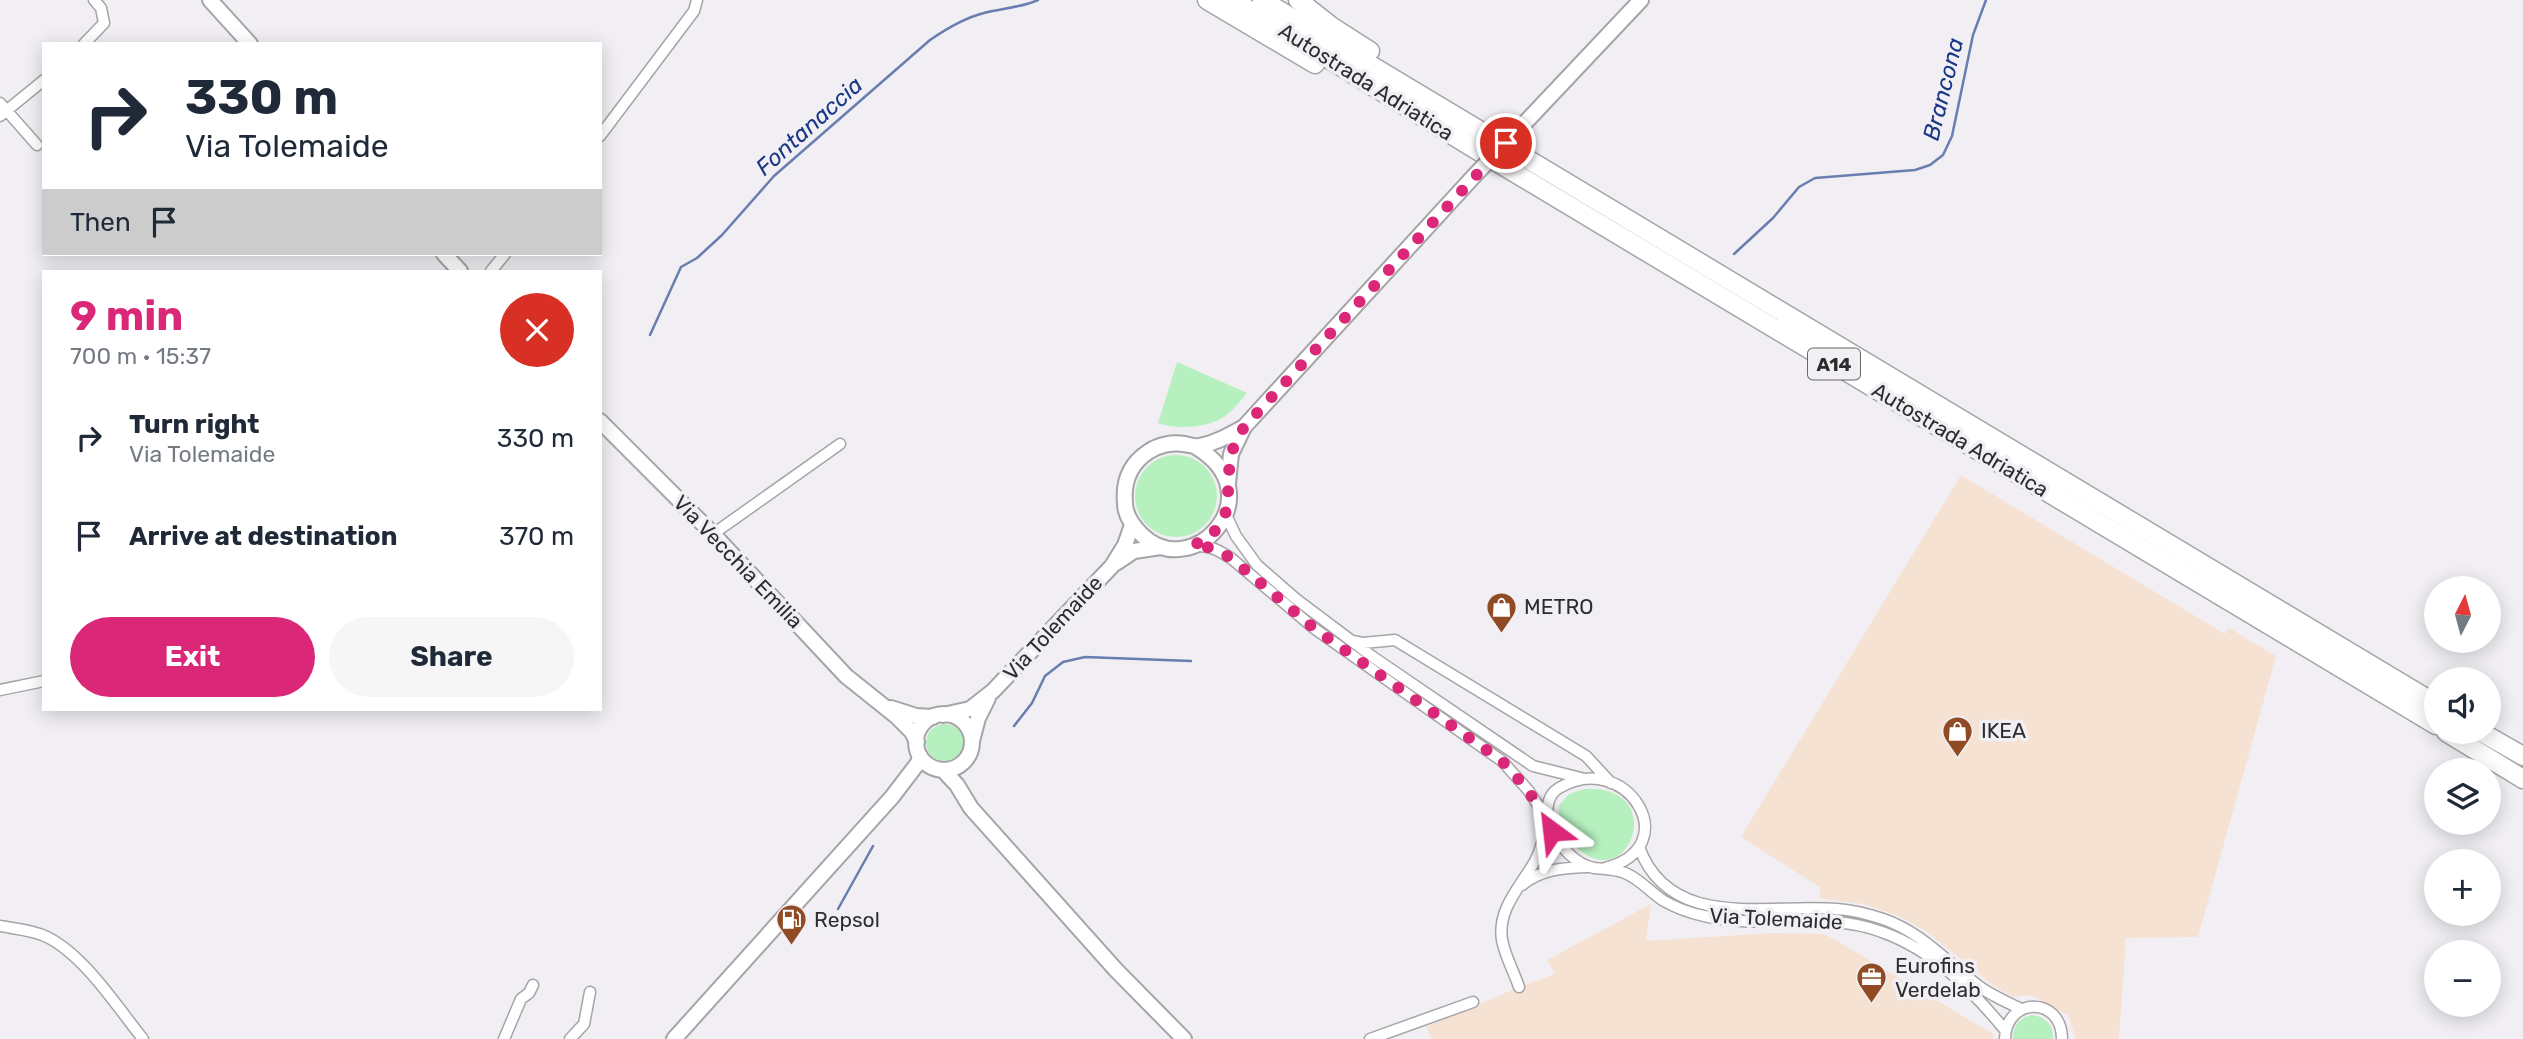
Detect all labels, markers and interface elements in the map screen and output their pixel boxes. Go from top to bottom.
street label: Autostrada Adriatica [1274,18,1458,146]
water label: Brancona [1917,35,1969,143]
text: 330 m [185,68,338,126]
icon: right [70,70,161,161]
water label: Fontanaccia [750,71,868,181]
pin [1476,113,1536,173]
icon: arrive [1487,124,1525,162]
text: Via Tolemaide [185,127,389,165]
icon: arrive [145,203,183,241]
text: Then [70,207,131,238]
text: 9 min [70,291,183,341]
button: close [500,293,574,367]
text: 700 m · 15:37 [70,342,211,370]
road number: A14 [1808,348,1860,380]
street label: Autostrada Adriatica [1868,377,2053,502]
text: Turn right [129,409,259,440]
icon: right [70,419,108,457]
text: 330 m [497,423,574,454]
text: Via Tolemaide [129,440,275,468]
street label: Via Vecchia Emilia [668,490,808,633]
icon: arrive [70,517,108,555]
text: Arrive at destination [129,521,397,552]
text: 370 m [499,521,574,552]
street label: Via Tolemaide [998,570,1107,685]
north arrow [2424,576,2501,653]
map controls [2424,576,2501,1017]
shop icon: METRO [1484,590,1518,634]
place label: METRO [1524,594,1594,619]
button: Exit [70,617,315,697]
button: Share [329,617,574,697]
button: sound [2424,667,2501,744]
shop icon: IKEA [1941,714,1975,758]
place label: IKEA [1981,718,2026,743]
button: layers [2424,758,2501,835]
position arrow [1515,794,1589,868]
button: + [2424,849,2501,926]
fuel station icon: Repsol [774,903,808,947]
street label: Via Tolemaide [1709,903,1843,934]
place label: Repsol [814,907,880,932]
button: − [2424,940,2501,1017]
place label: Eurofins Verdelab [1895,953,1981,1002]
office icon: Eurofins Verdelab [1855,961,1889,1005]

